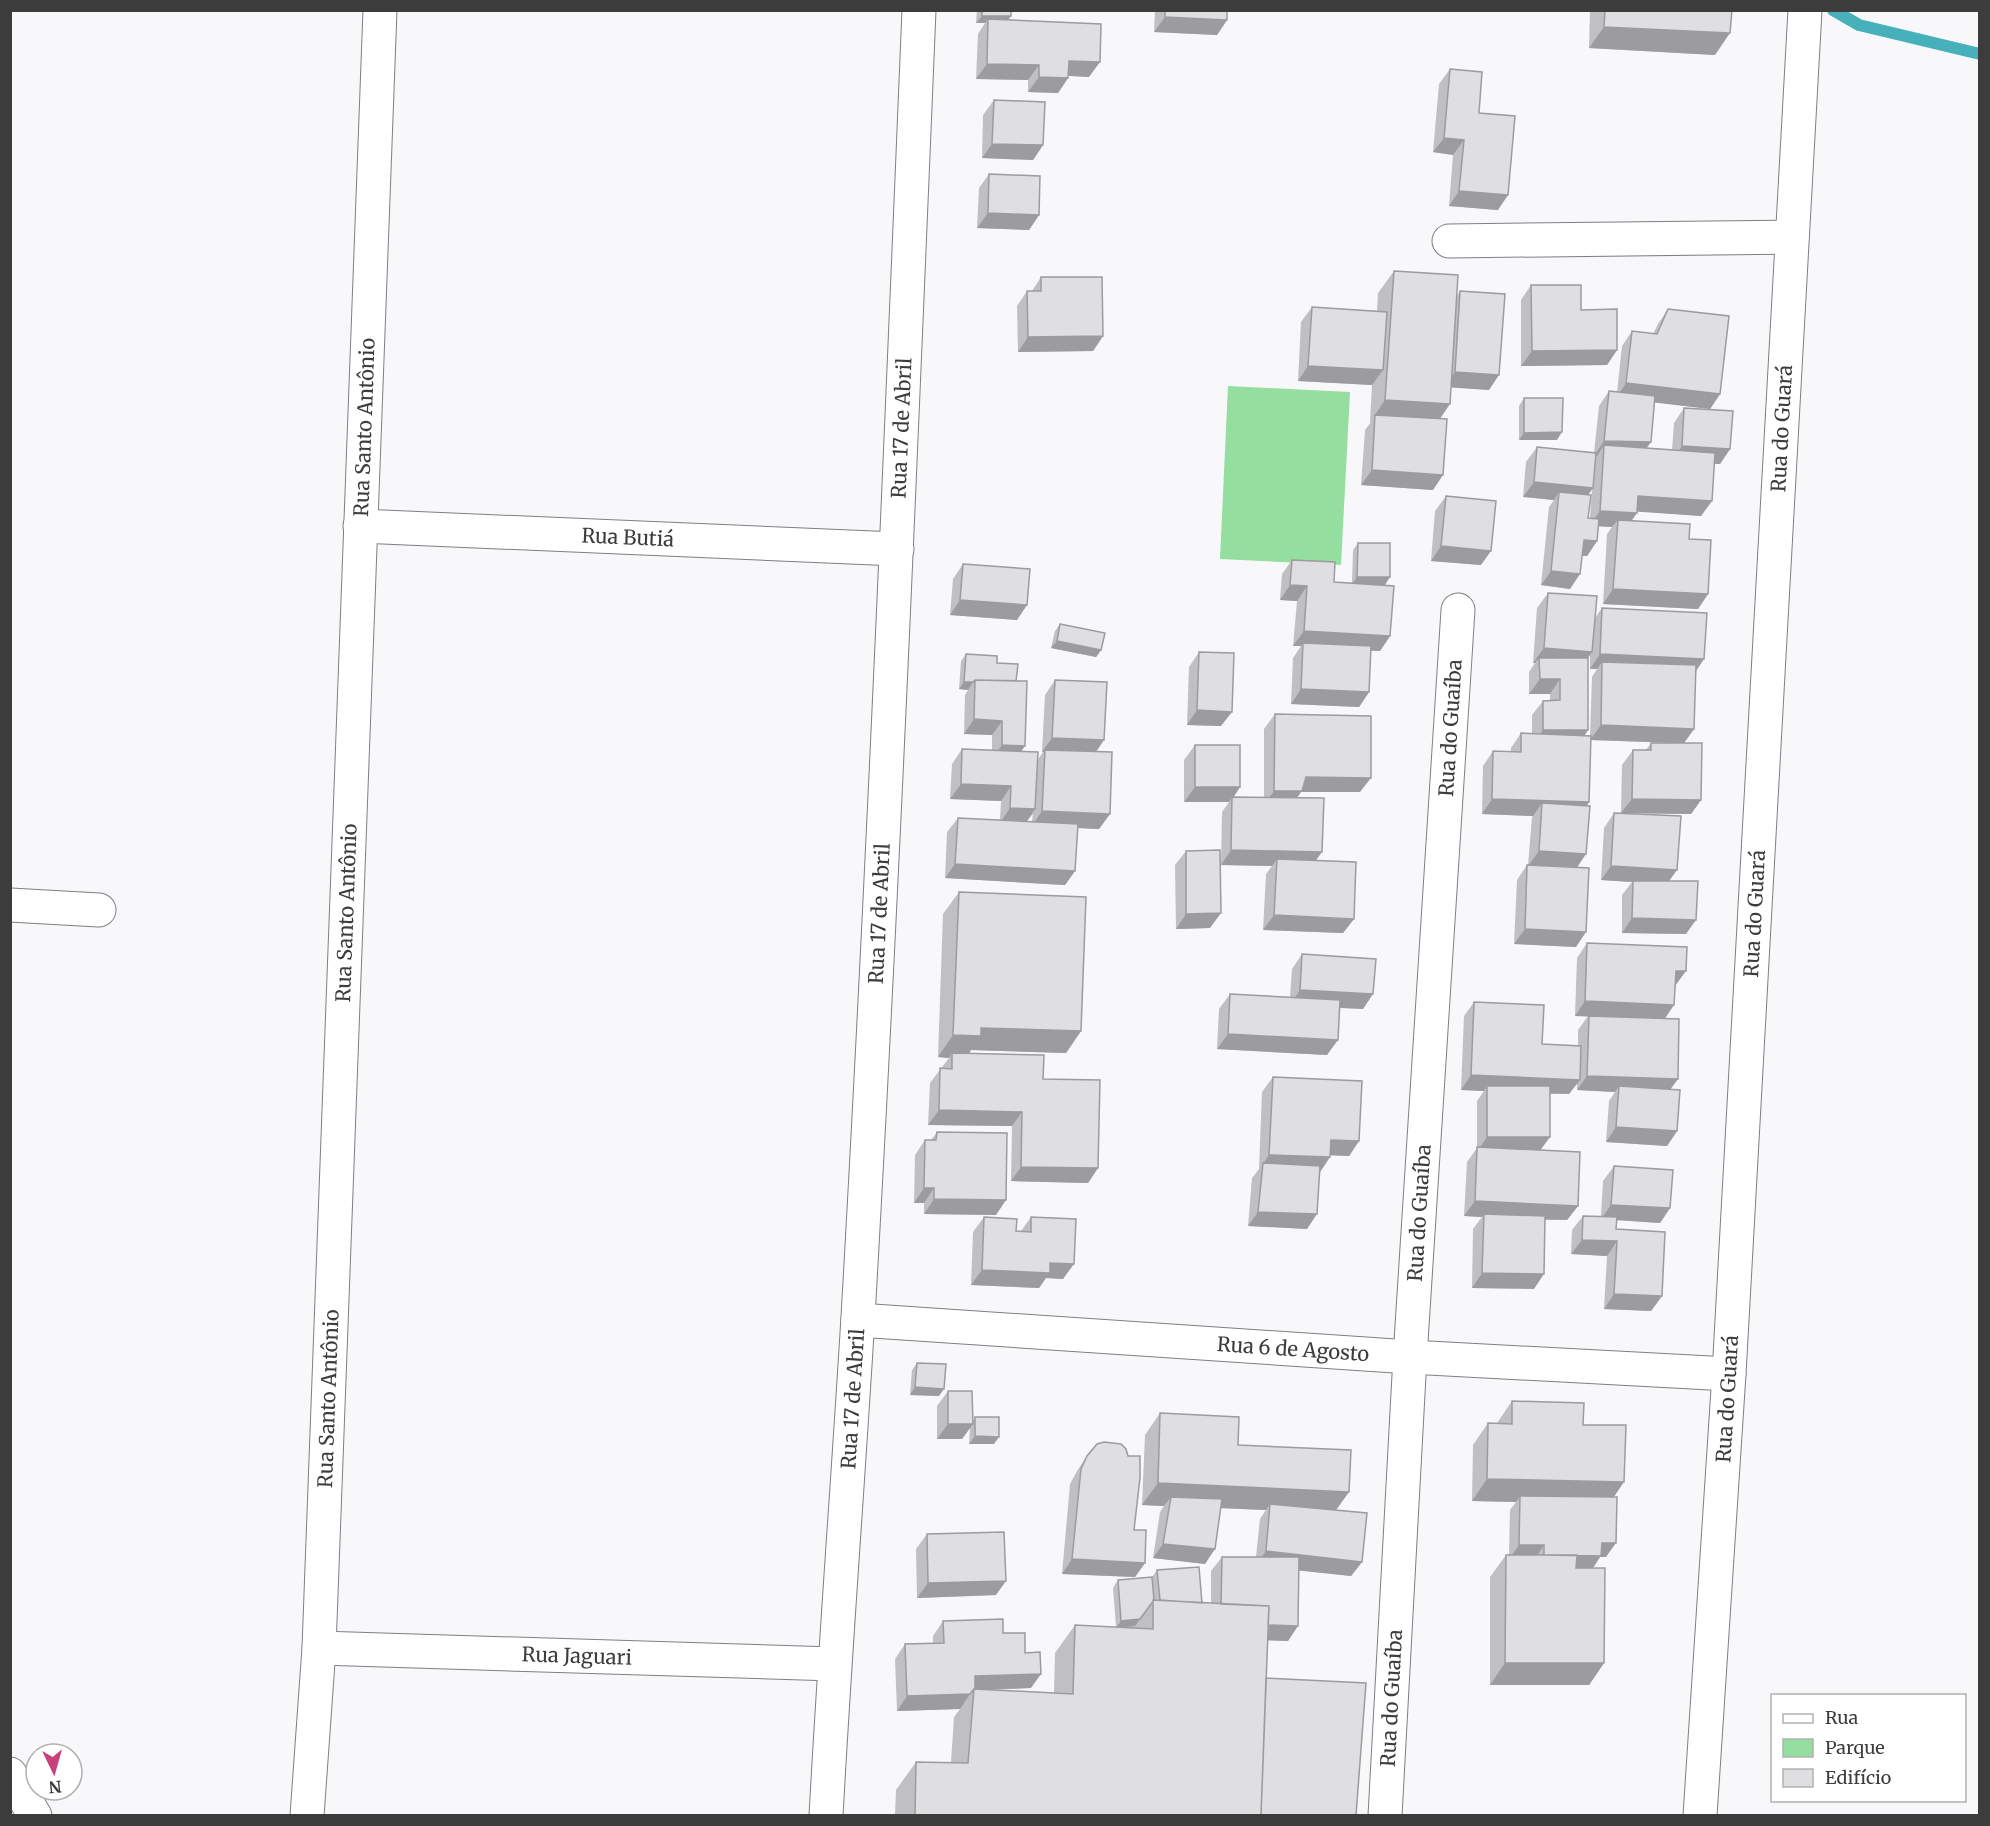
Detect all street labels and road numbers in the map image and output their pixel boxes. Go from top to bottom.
street label: Rua Santo Antônio [348,337,380,517]
street label: Rua 17 de Abril [885,357,916,499]
street label: Rua do Guará [1765,364,1797,493]
street label: Rua Butiá [581,522,675,551]
street label: Rua do Guaíba [1433,658,1467,797]
street label: Rua Santo Antônio [330,823,362,1003]
street label: Rua 17 de Abril [863,843,895,985]
street label: Rua do Guará [1738,849,1770,978]
street label: Rua do Guaíba [1402,1143,1436,1282]
street label: Rua Santo Antônio [312,1308,344,1488]
street label: Rua 17 de Abril [835,1328,869,1470]
street label: Rua 6 de Agosto [1216,1331,1370,1366]
street label: Rua do Guará [1710,1334,1743,1463]
street label: Rua do Guaíba [1375,1628,1407,1768]
street label: Rua Jaguari [521,1641,632,1670]

